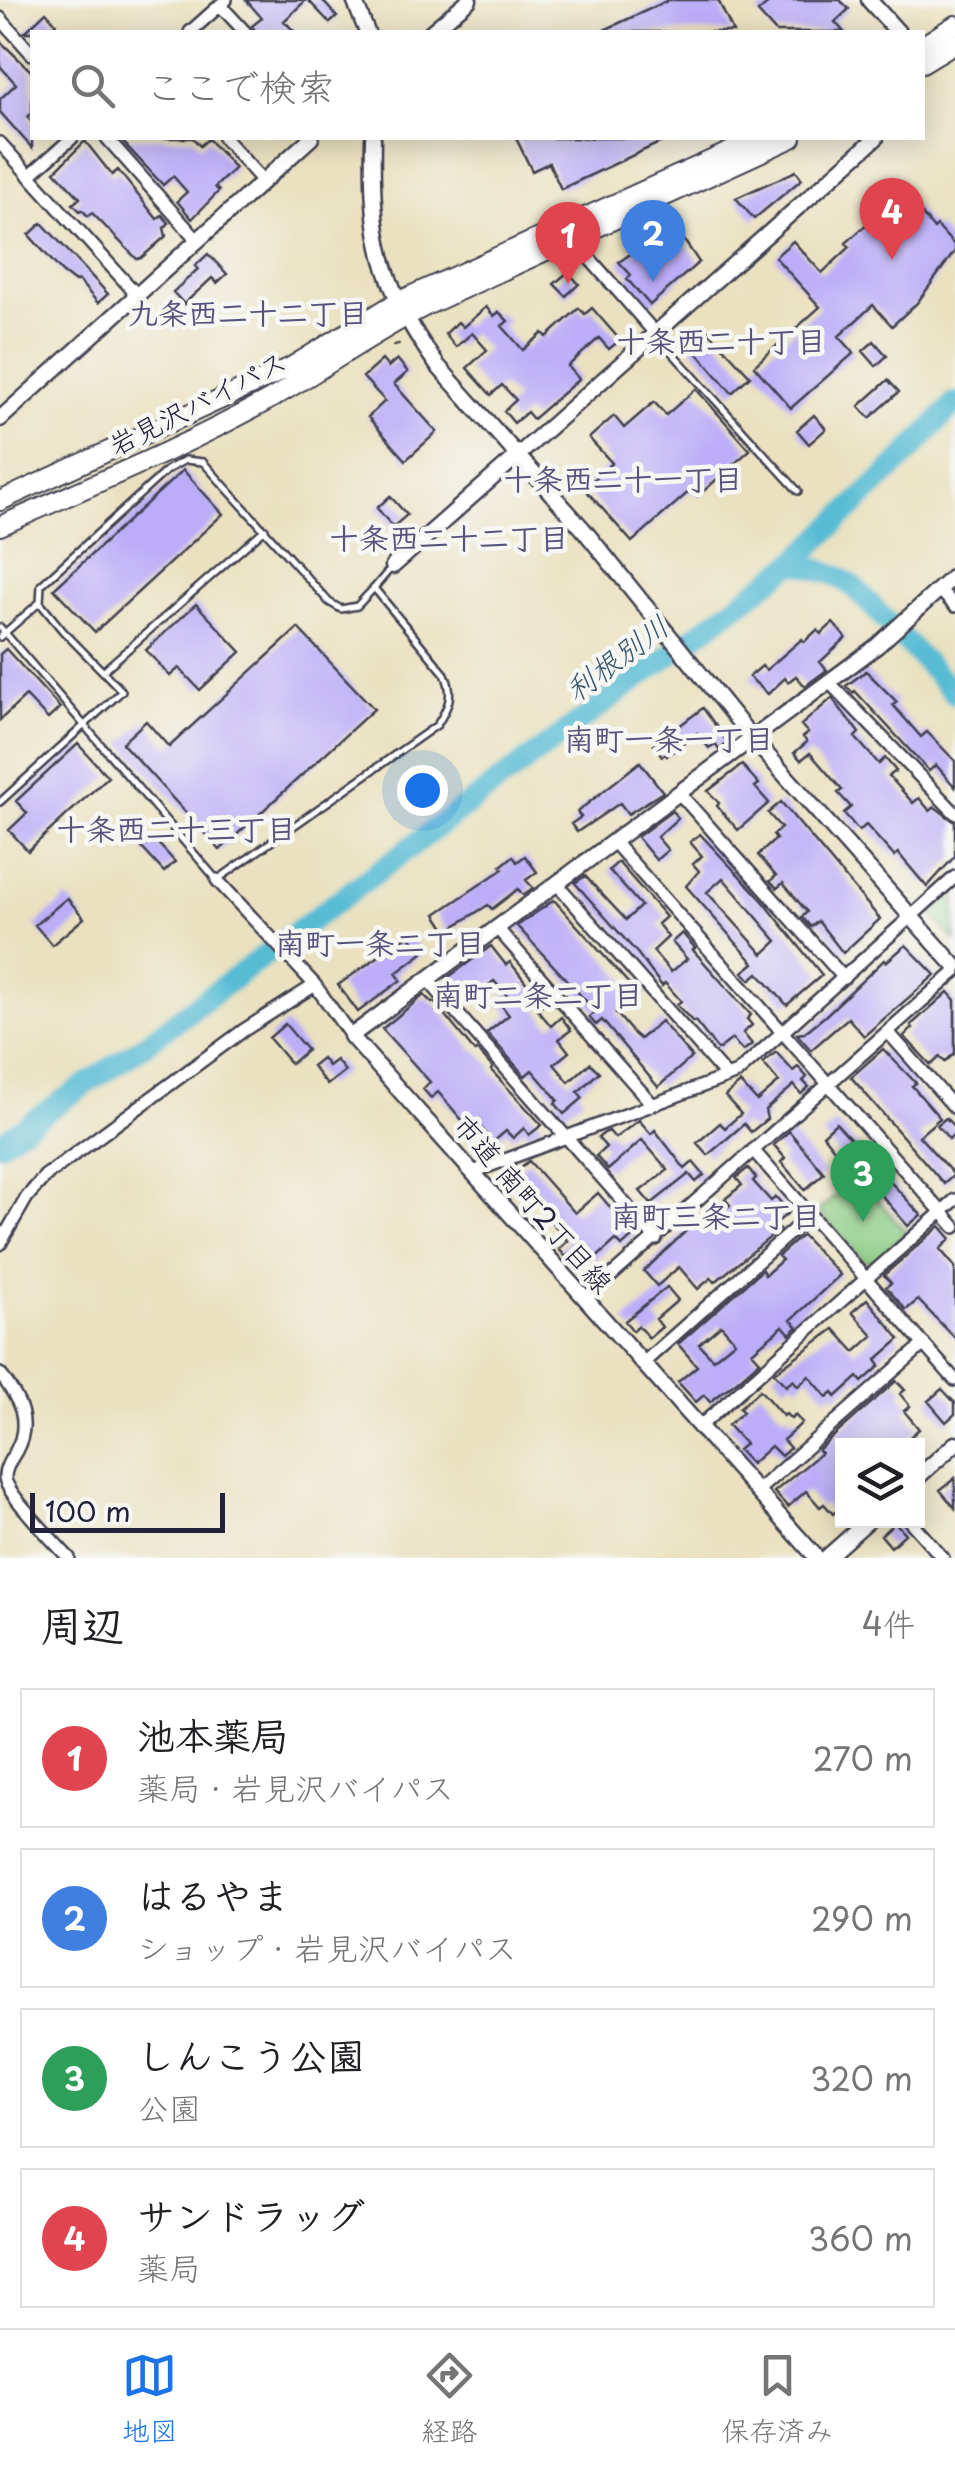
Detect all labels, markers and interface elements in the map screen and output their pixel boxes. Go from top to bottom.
search box [30,30,925,140]
text: ここで検索 [145,57,335,114]
icon: search [65,58,120,113]
pin: 4 [860,178,924,260]
pin: 2 [620,200,686,282]
pin: 1 [536,202,600,284]
district label: 九条西二十二丁目 [128,289,368,334]
district label: 十条西二十丁目 [616,317,826,362]
street label: 岩見沢バイパス [100,338,294,466]
district label: 十条西二十一丁目 [503,455,743,500]
district label: 十条西二十二丁目 [329,514,569,559]
water label: 利根別川 [555,603,677,711]
district label: 南町一条一丁目 [564,715,774,760]
your location [397,765,448,816]
district label: 十条西二十三丁目 [56,805,296,850]
district label: 南町一条二丁目 [275,919,485,964]
district label: 南町二条二丁目 [433,971,643,1016]
street label: 市道 南町2丁目線 [444,1104,624,1302]
pin: 3 [830,1140,896,1222]
district label: 南町三条二丁目 [611,1192,821,1237]
map controls [835,1438,925,1528]
button: layers [835,1438,925,1528]
scale bar [30,1488,225,1532]
text: 100 m [45,1489,131,1532]
text: 周辺 [40,1592,124,1655]
text: 4件 [862,1599,915,1647]
text: 池本薬局 [137,1706,289,1763]
text: 1 [67,1734,82,1782]
text: 270 m [813,1734,913,1782]
text: 薬局 · 岩見沢バイパス [137,1763,454,1811]
text: はるやま [137,1866,290,1923]
text: 2 [63,1894,86,1942]
text: 290 m [811,1894,913,1942]
text: ショップ · 岩見沢バイパス [137,1923,517,1971]
text: しんこう公園 [137,2026,365,2083]
text: 3 [64,2054,85,2102]
text: 320 m [810,2054,913,2102]
text: 公園 [137,2083,201,2131]
text: サンドラッグ [137,2186,365,2243]
text: 4 [64,2214,85,2262]
text: 360 m [808,2214,913,2262]
text: 薬局 [137,2243,201,2291]
tab: 地図 [122,2348,178,2451]
tab: 経路 [421,2348,477,2451]
tab: 保存済み [721,2348,833,2451]

